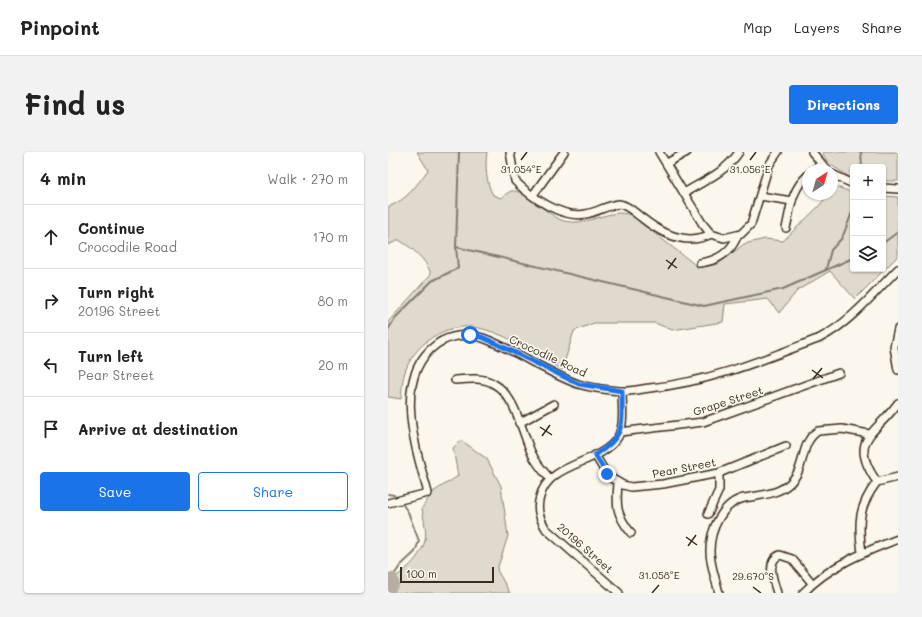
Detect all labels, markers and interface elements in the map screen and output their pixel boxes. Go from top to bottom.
text: Pinpoint [20,15,100,40]
text: Map [743,18,772,37]
text: Layers [794,18,840,37]
text: Share [862,18,902,37]
button: Directions [789,85,898,124]
text: Find us [24,86,125,122]
text: 31.054°E [501,162,542,176]
text: 31.056°E [730,162,771,176]
north arrow [802,164,838,200]
map controls [850,164,886,272]
button: + [850,164,886,200]
text: 4 min [40,167,86,189]
text: Walk · 270 m [267,170,348,187]
button: − [850,200,886,236]
text: Continue [78,218,145,238]
icon: ahead [40,226,62,248]
text: 170 m [312,228,348,245]
button: layers [850,236,886,272]
text: Crocodile Road [78,238,177,255]
text: Turn right [78,282,155,302]
icon: right [40,290,62,312]
text: 80 m [318,292,348,309]
text: 20196 Street [78,302,160,319]
route start [461,326,479,344]
street label: Crocodile Road [507,331,589,380]
text: Turn left [78,346,143,366]
icon: left [40,354,62,376]
text: 20 m [318,356,348,373]
text: Pear Street [78,366,154,383]
street label: Grape Street [691,382,765,419]
icon: arrive [40,418,62,440]
text: Arrive at destination [78,419,238,439]
street label: Pear Street [651,454,717,481]
route end [598,465,616,483]
button: Save [40,472,190,511]
button: Share [198,472,348,511]
street label: 20196 Street [554,519,617,576]
scale bar [400,565,494,584]
text: 100 m [406,566,437,581]
text: 31.058°E [639,568,680,582]
text: 29.670°S [732,569,774,583]

